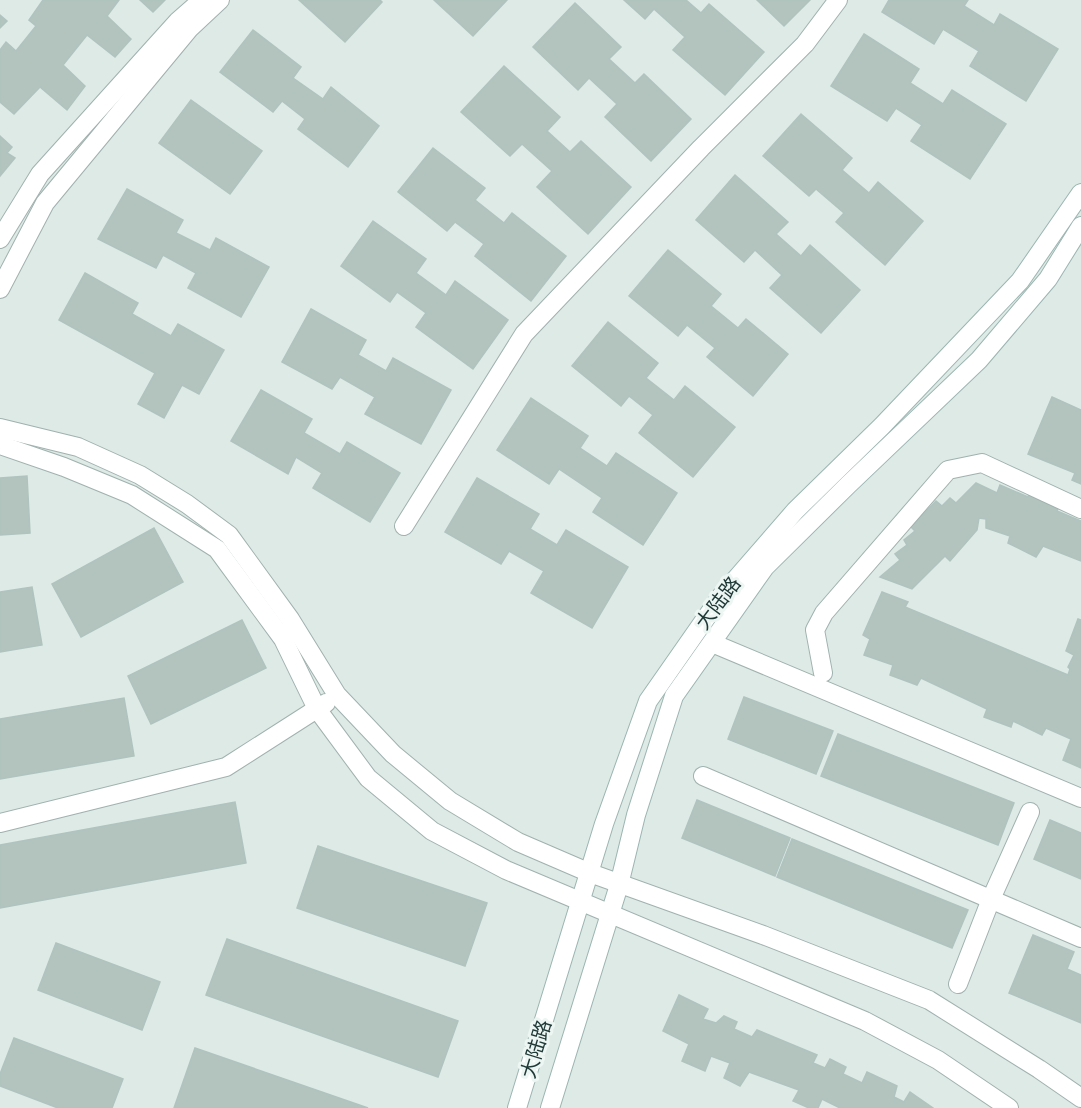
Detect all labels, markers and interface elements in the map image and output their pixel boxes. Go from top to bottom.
street label: 大陆路 [690,571,746,635]
street label: 大陆路 [515,1017,557,1081]

